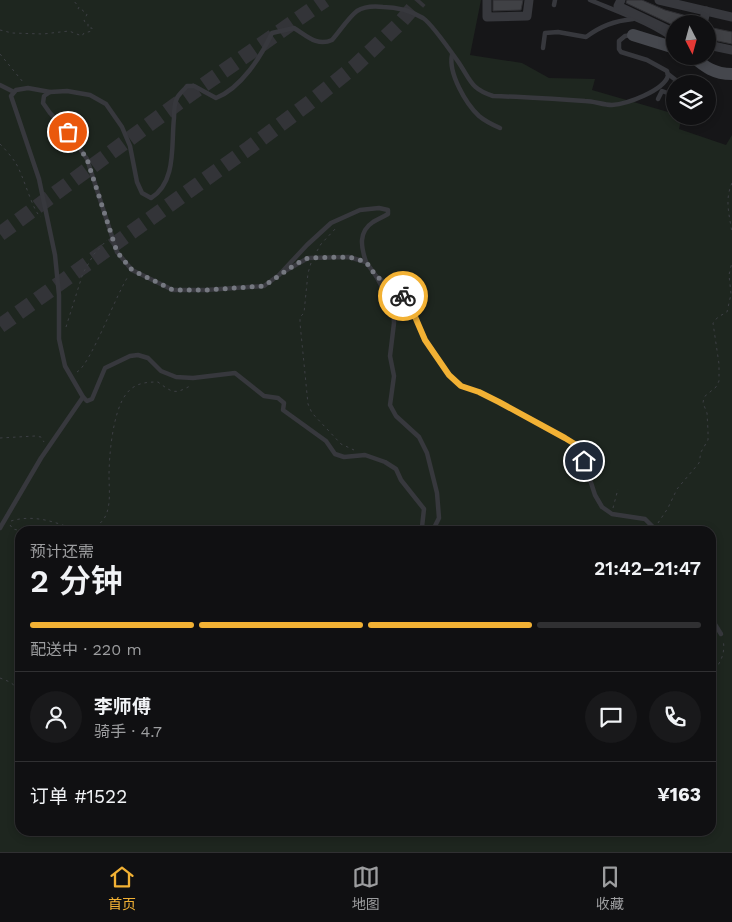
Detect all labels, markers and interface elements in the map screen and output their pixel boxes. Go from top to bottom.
north arrow [666,15,716,65]
map controls [666,15,716,125]
button: layers [666,75,716,125]
pin [47,111,89,153]
icon: bag [54,118,82,146]
courier [378,271,428,321]
icon: bike [389,282,417,310]
pin [563,440,605,482]
icon: home [570,447,598,475]
text: 预计还需 [30,542,94,561]
text: 21:42–21:47 [594,557,701,580]
text: 2 分钟 [30,562,123,600]
text: 配送中 · 220 m [30,640,142,659]
button: person [30,691,82,743]
button: chat [585,691,637,743]
button: phone [649,691,701,743]
text: 李师傅 [94,695,151,718]
text: 骑手 · 4.7 [94,722,162,741]
text: ¥163 [657,783,701,806]
text: 订单 #1522 [30,785,127,808]
tab: 首页 [108,863,136,913]
tab: 地图 [352,863,380,913]
tab: 收藏 [596,863,624,913]

